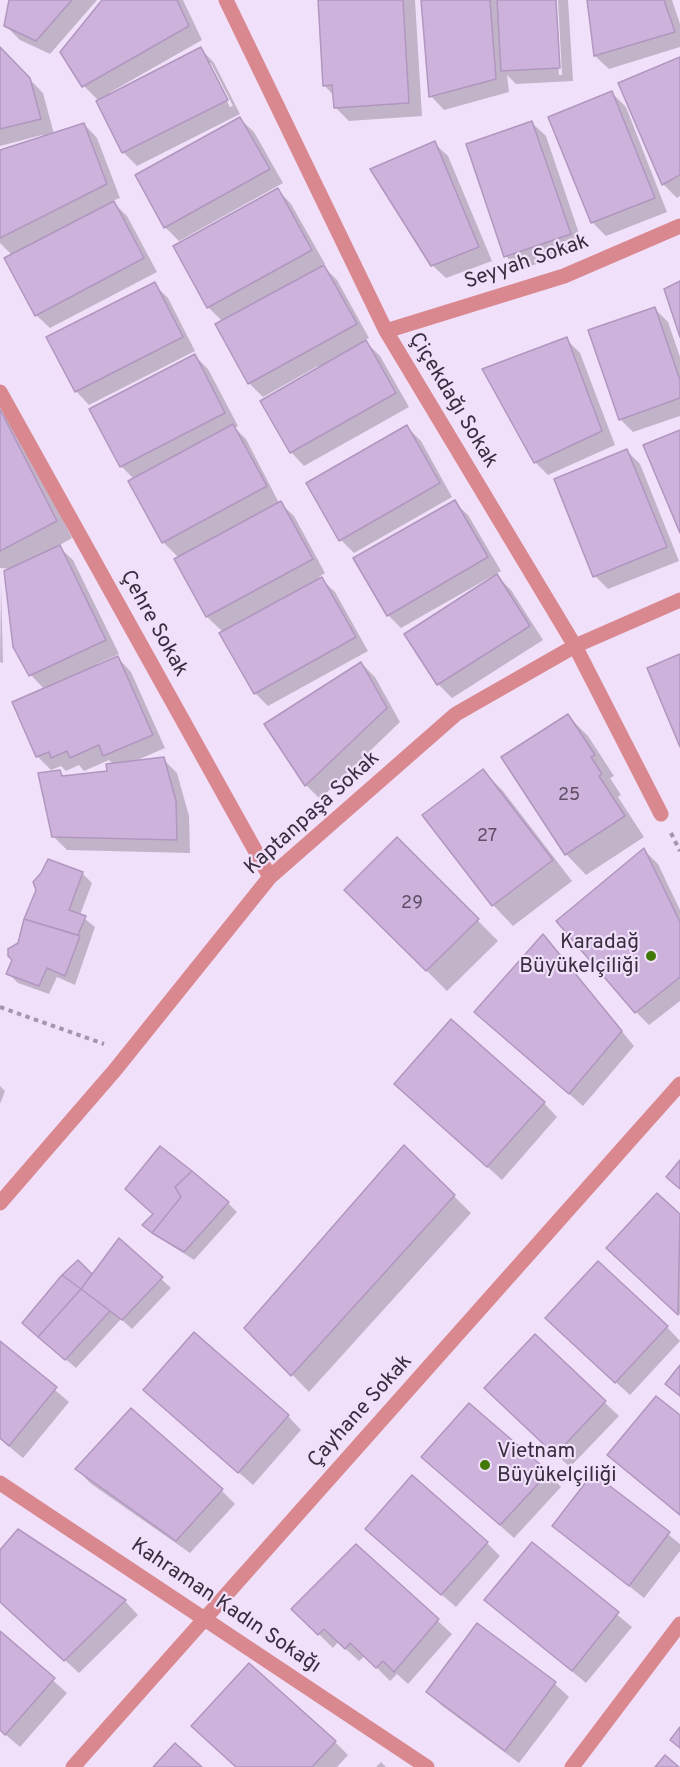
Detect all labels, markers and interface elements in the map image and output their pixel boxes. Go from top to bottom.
street label: Seyyah Sokak [461,230,593,296]
street label: Çiçekdağı Sokak [402,329,502,473]
street label: Çehre Sokak [113,566,193,682]
street label: Kaptanpaşa Sokak [240,747,386,881]
house number: 25 [558,785,580,807]
house number: 27 [477,826,497,848]
house number: 29 [401,893,423,915]
place label: Karadağ Büyükelçiliği [519,931,639,981]
marker: Karadağ Büyükelçiliği [644,949,658,963]
street label: Çayhane Sokak [303,1350,419,1474]
place label: Vietnam Büyükelçiliği [497,1440,617,1490]
marker: Vietnam Büyükelçiliği [478,1458,492,1472]
street label: Kahraman Kadın Sokağı [125,1534,325,1680]

